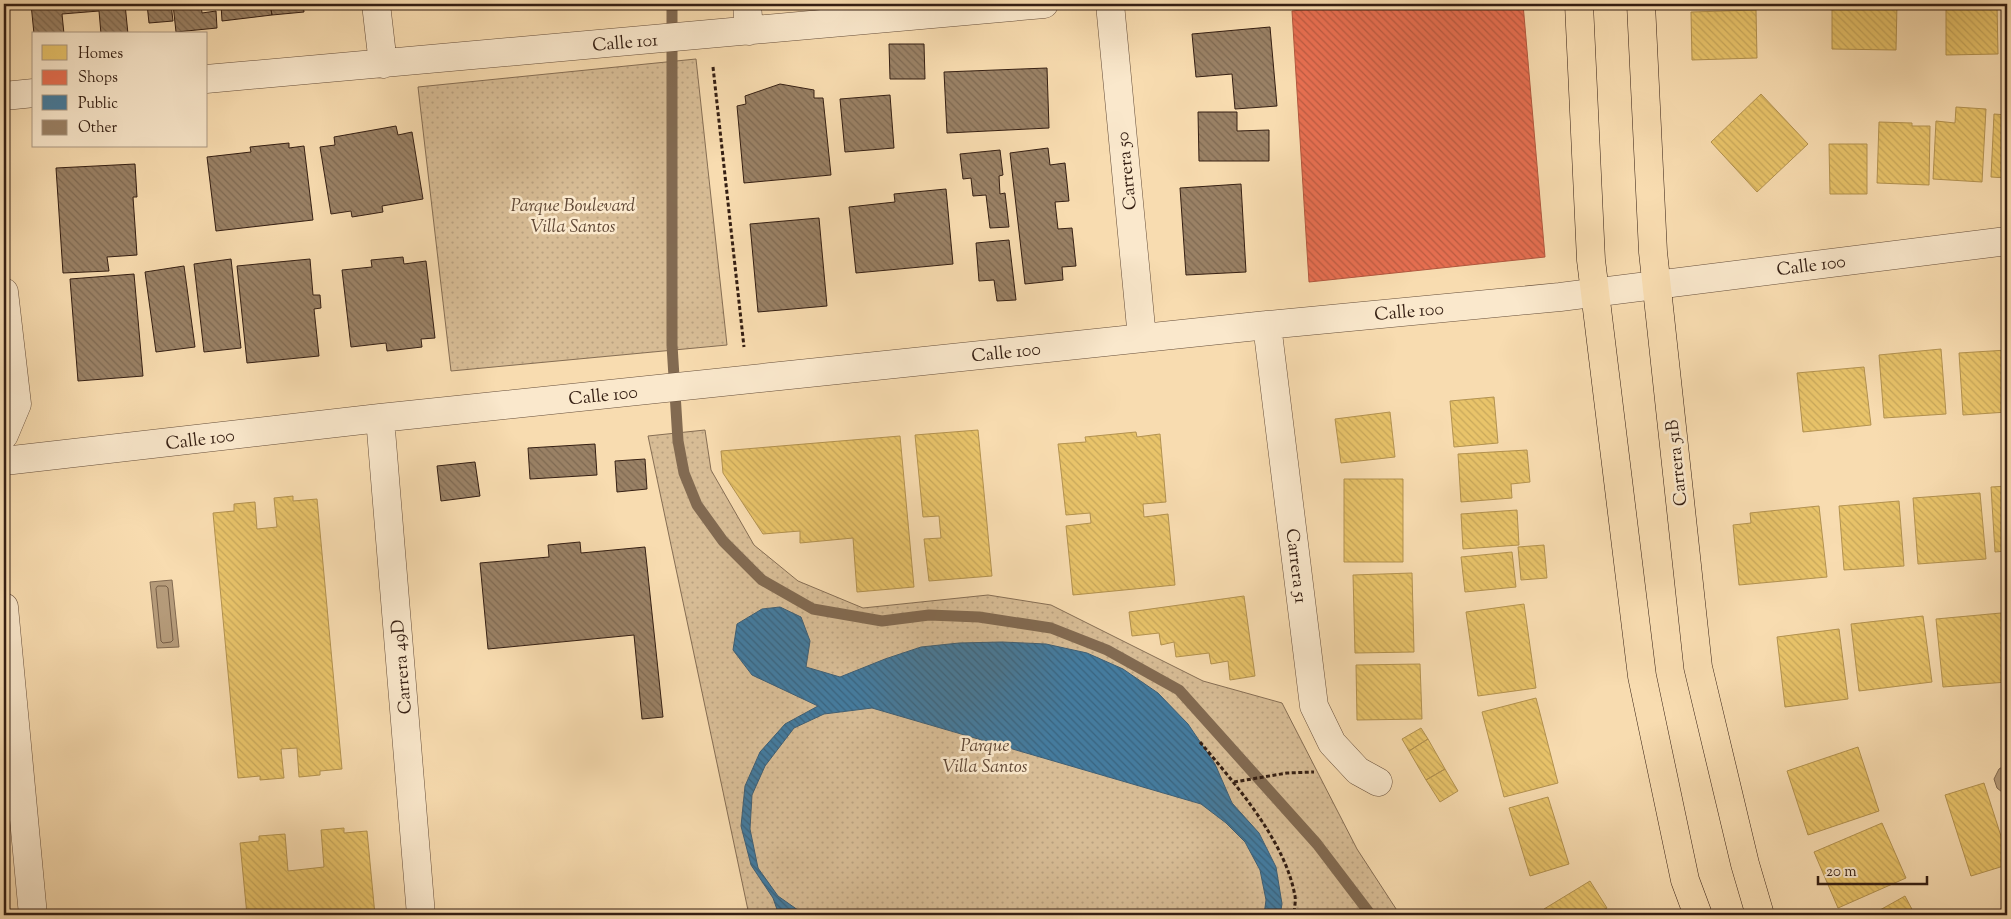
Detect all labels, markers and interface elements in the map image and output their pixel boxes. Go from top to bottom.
street label: Calle 101 [591,28,659,60]
legend [32,32,208,148]
text: Homes [78,44,123,65]
text: Shops [78,68,118,89]
text: Public [78,94,118,115]
text: Other [78,118,118,139]
street label: Carrera 50 [1111,130,1145,211]
park label: Parque Boulevard Villa Santos [511,194,635,241]
street label: Calle 100 [1775,250,1847,284]
street label: Calle 100 [1373,297,1445,329]
street label: Calle 100 [970,337,1042,371]
street label: Calle 100 [567,380,639,414]
street label: Carrera 51B [1661,418,1695,507]
street label: Calle 100 [164,424,236,458]
street label: Carrera 51 [1278,527,1313,605]
street label: Carrera 49D [386,618,420,715]
park label: Parque Villa Santos [942,734,1028,781]
scale bar [1818,854,1927,886]
text: 20 m [1826,862,1857,883]

